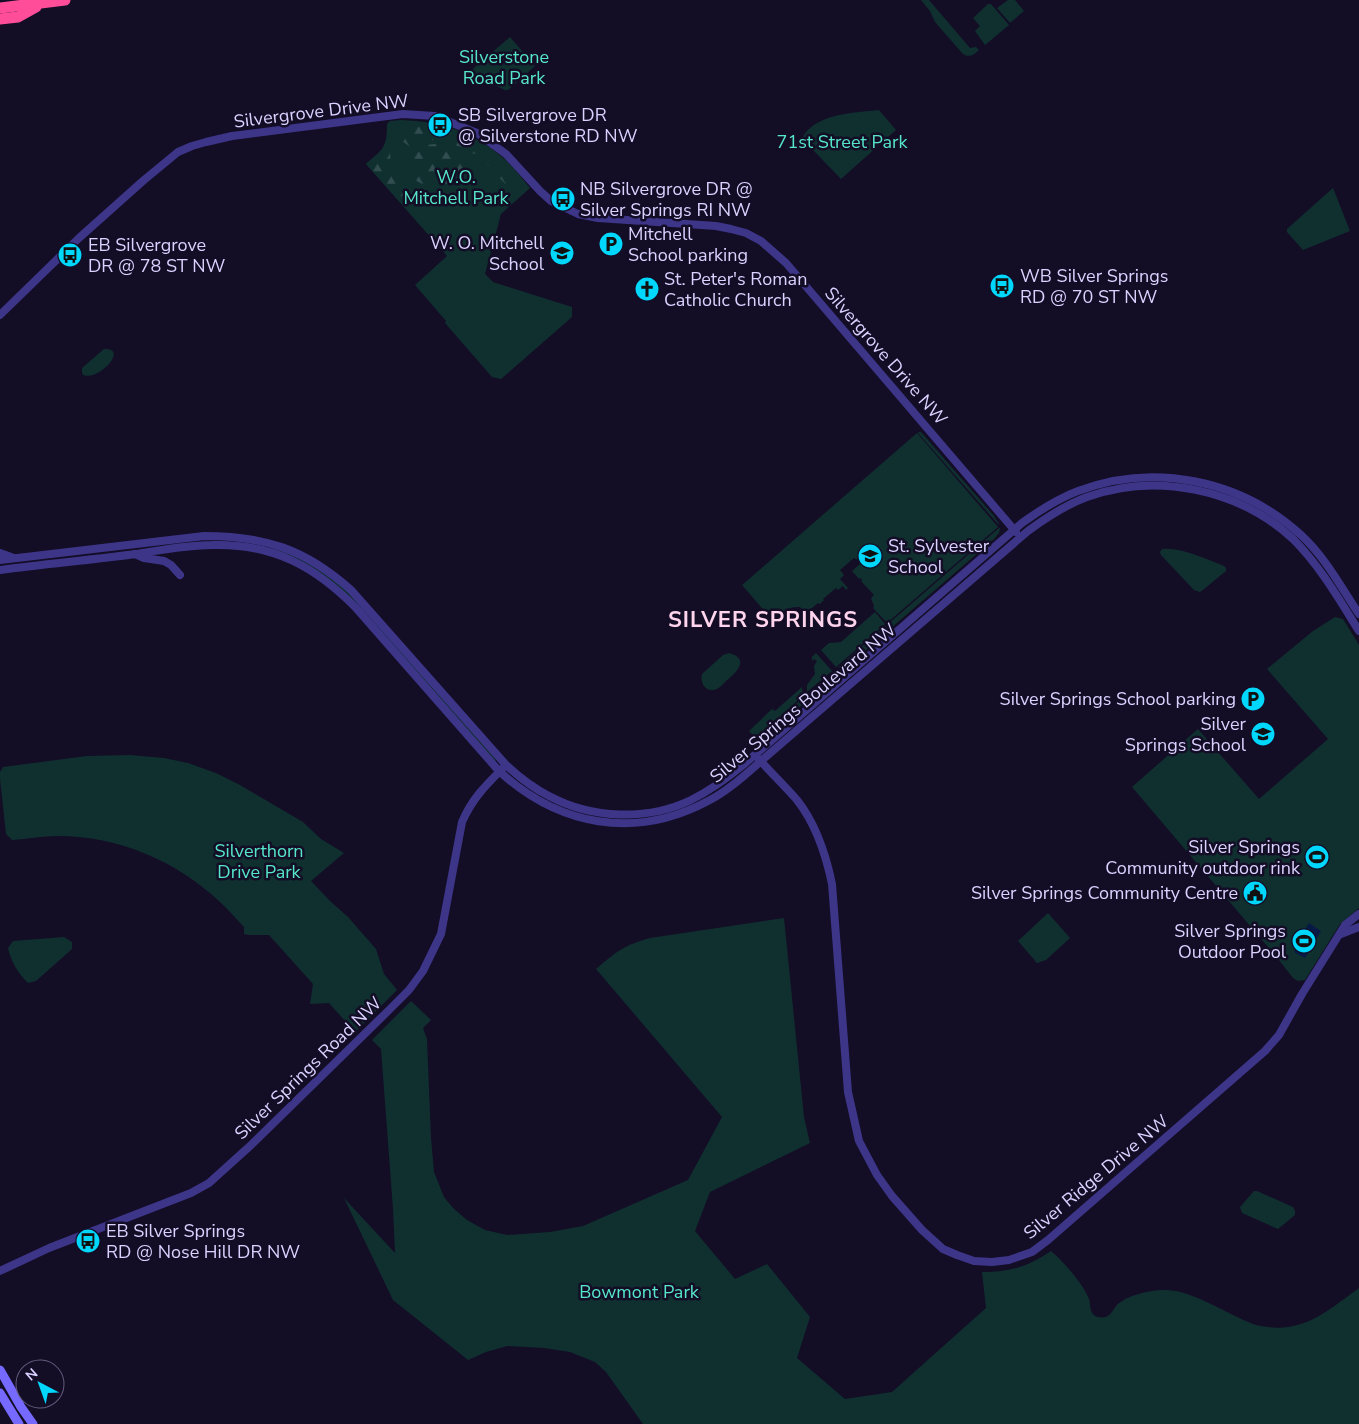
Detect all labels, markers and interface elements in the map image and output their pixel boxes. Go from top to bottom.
park label: Silverstone Road Park [459,45,549,90]
street label: Silvergrove Drive NW [232,88,410,134]
place label: SB Silvergrove DR @ Silverstone RD NW [458,103,638,148]
bus stop icon: SB Silvergrove DR @ Silverstone RD NW [427,112,453,138]
park label: 71st Street Park [777,130,908,154]
park label: W.O. Mitchell Park [403,165,510,210]
place label: NB Silvergrove DR @ Silver Springs RI NW [580,177,753,222]
bus stop icon: NB Silvergrove DR @ Silver Springs RI NW [550,186,576,212]
place label: Mitchell School parking [628,222,748,267]
place label: W. O. Mitchell School [430,231,545,276]
parking icon: Mitchell School parking [598,231,624,257]
place label: EB Silvergrove DR @ 78 ST NW [88,233,225,278]
school or university icon: W. O. Mitchell School [549,240,575,266]
bus stop icon: EB Silvergrove DR @ 78 ST NW [57,242,83,268]
place label: WB Silver Springs RD @ 70 ST NW [1020,264,1168,309]
place label: St. Peter's Roman Catholic Church [664,267,807,312]
bus stop icon: WB Silver Springs RD @ 70 ST NW [989,273,1015,299]
church icon: St. Peter's Roman Catholic Church [634,276,660,302]
street label: Silvergrove Drive NW [819,282,953,430]
place label: St. Sylvester School [888,534,990,579]
school or university icon: St. Sylvester School [857,543,883,569]
district label: SILVER SPRINGS [668,605,858,635]
street label: Silver Springs Boulevard NW [705,618,901,788]
parking icon: Silver Springs School parking [1240,686,1266,712]
place label: Silver Springs School parking [1000,687,1236,711]
place label: Silver Springs School [1125,712,1247,757]
school or university icon: Silver Springs School [1250,721,1276,747]
place label: Silver Springs Community outdoor rink [1105,835,1301,880]
park label: Silverthorn Drive Park [214,839,304,884]
sports icon: Silver Springs Community outdoor rink [1304,844,1330,870]
public building icon: Silver Springs Community Centre [1242,880,1268,906]
place label: Silver Springs Community Centre [971,881,1238,905]
place label: Silver Springs Outdoor Pool [1174,919,1287,964]
sports icon: Silver Springs Outdoor Pool [1291,928,1317,954]
street label: Silver Springs Road NW [229,991,387,1145]
street label: Silver Ridge Drive NW [1019,1109,1174,1245]
place label: EB Silver Springs RD @ Nose Hill DR NW [106,1219,300,1264]
bus stop icon: EB Silver Springs RD @ Nose Hill DR NW [75,1228,101,1254]
park label: Bowmont Park [579,1280,700,1304]
north arrow [15,1359,65,1409]
text: N [22,1364,42,1385]

